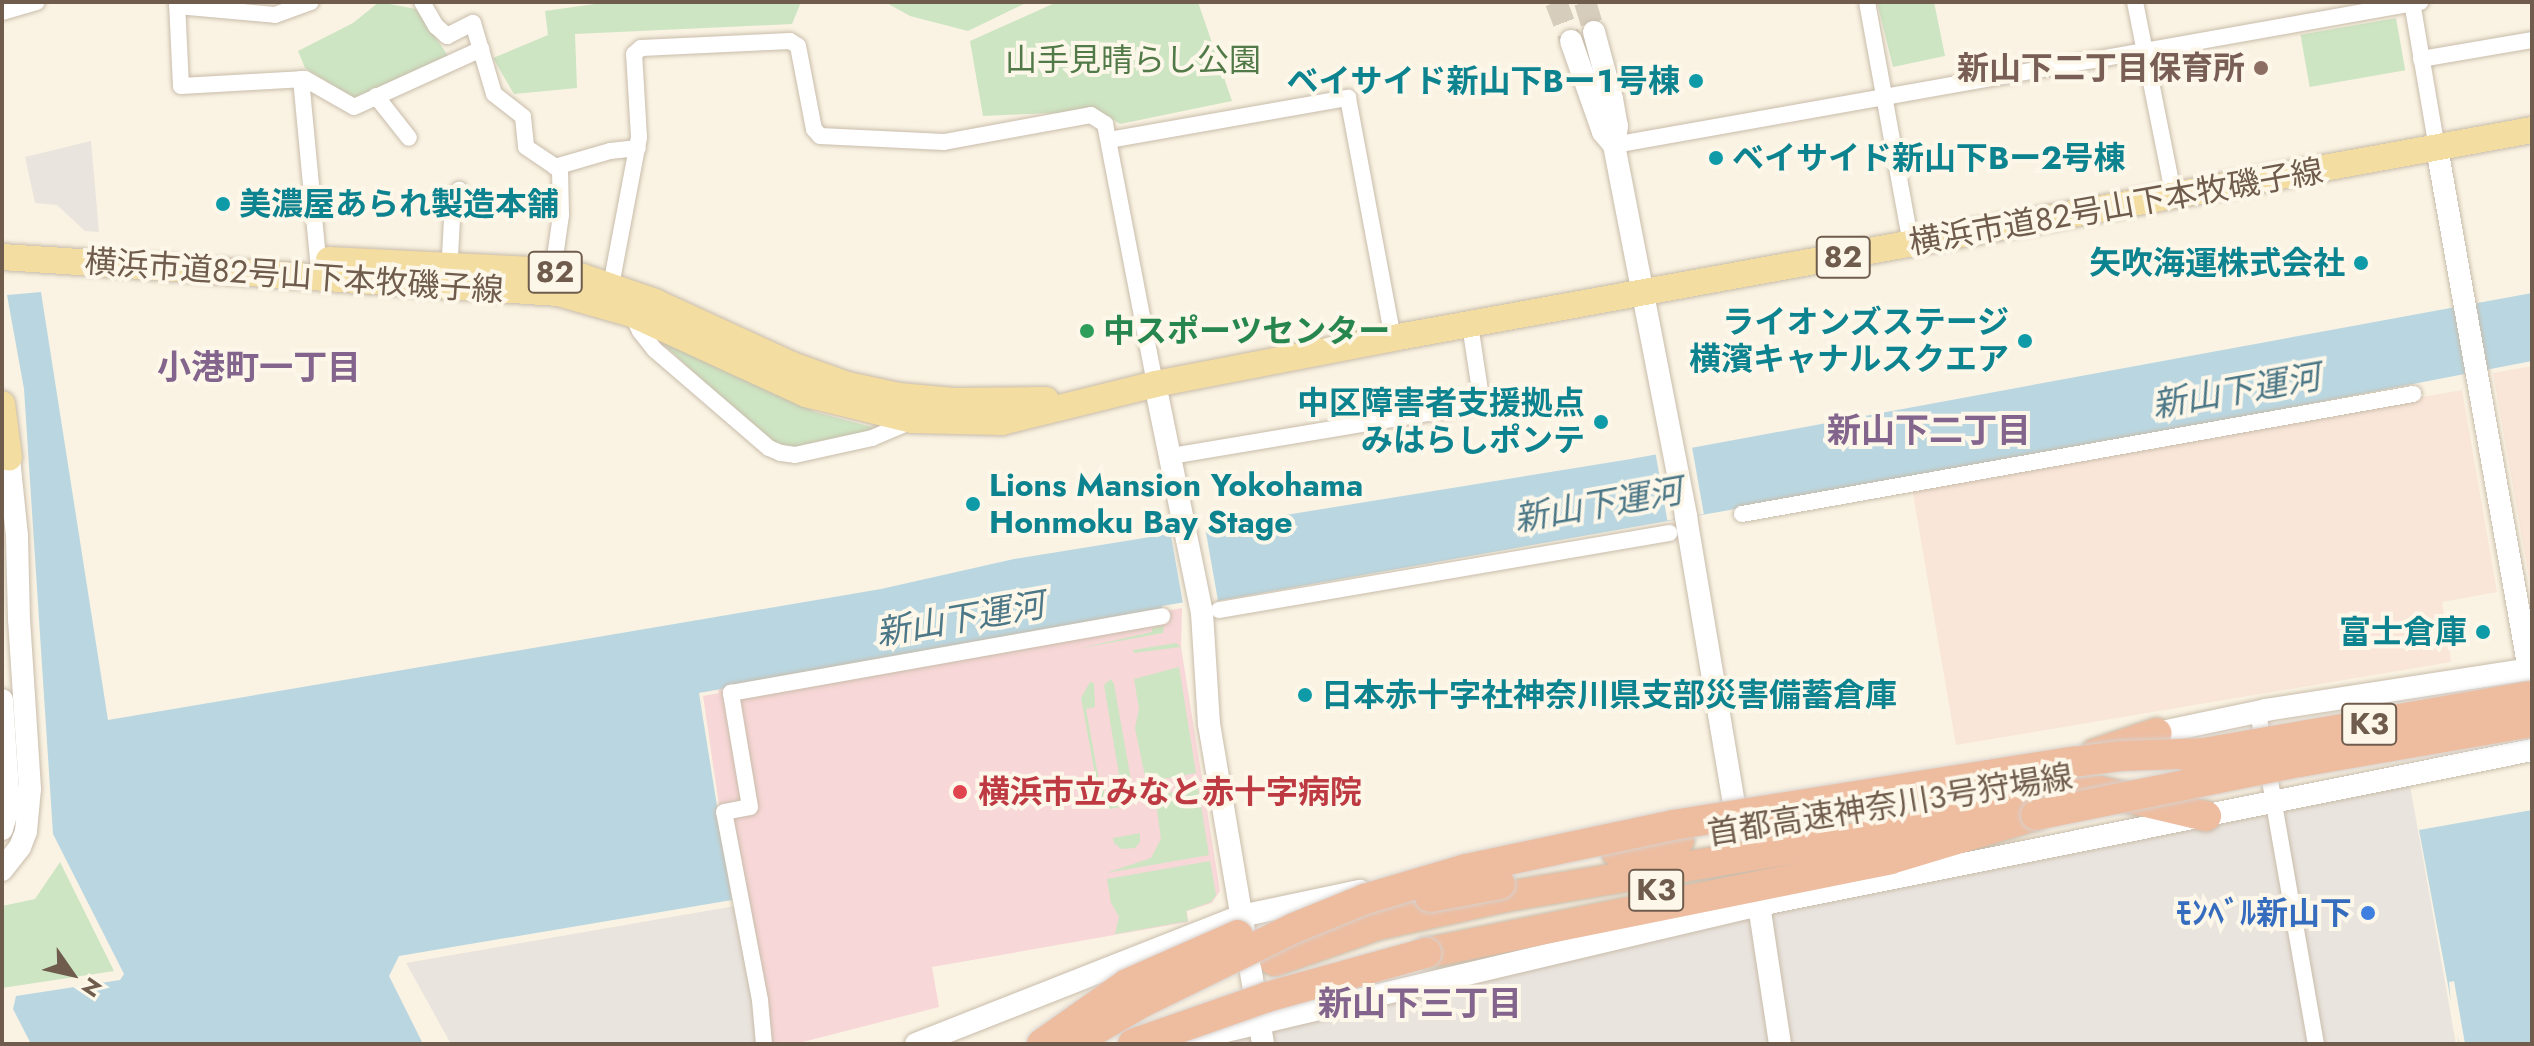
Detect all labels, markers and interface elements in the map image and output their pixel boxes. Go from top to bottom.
park label: 山手見晴らし公園 [1005,41,1261,79]
place label: 新山下二丁目保育所 [1957,49,2245,87]
marker: 新山下二丁目保育所 [2252,59,2270,77]
place label: ベイサイド新山下Bー１号棟 [1287,62,1680,100]
marker: ベイサイド新山下Bー１号棟 [1687,72,1705,90]
place label: ベイサイド新山下Bー２号棟 [1732,139,2125,177]
marker: ベイサイド新山下Bー２号棟 [1707,149,1725,167]
street label: 横浜市道82号山下本牧磯子線 [1906,152,2326,262]
place label: 美濃屋あられ製造本舗 [239,185,559,223]
marker: 美濃屋あられ製造本舗 [214,195,232,213]
road number: 82 [1815,231,1871,283]
street label: 横浜市道82号山下本牧磯子線 [83,242,505,310]
place label: 矢吹海運株式会社 [2089,244,2345,282]
road number: 82 [527,246,583,298]
marker: 矢吹海運株式会社 [2352,254,2370,272]
place label: ライオンズステージ 横濱キャナルスクエア [1689,304,2009,379]
place label: 中スポーツセンター [1103,312,1391,350]
marker: 中スポーツセンター [1078,322,1096,340]
marker: ライオンズステージ 横濱キャナルスクエア [2016,332,2034,350]
district label: 小港町一丁目 [157,348,361,388]
water label: 新山下運河 [2149,356,2323,426]
place label: 中区障害者支援拠点 みはらしポンテ [1297,385,1585,460]
district label: 新山下二丁目 [1827,411,2031,451]
marker: 中区障害者支援拠点 みはらしポンテ [1592,413,1610,431]
place label: Lions Mansion Yokohama Honmoku Bay Stage [989,467,1363,542]
water label: 新山下運河 [1511,470,1685,540]
marker: Lions Mansion Yokohama Honmoku Bay Stage [964,495,982,513]
water label: 新山下運河 [873,584,1047,654]
place label: 富士倉庫 [2339,613,2467,651]
marker: 富士倉庫 [2474,623,2492,641]
place label: 日本赤十字社神奈川県支部災害備蓄倉庫 [1321,676,1897,714]
marker: 日本赤十字社神奈川県支部災害備蓄倉庫 [1296,686,1314,704]
road number: K3 [2341,698,2397,750]
street label: 首都高速神奈川3号狩場線 [1705,757,2075,853]
place label: 横浜市立みなと赤十字病院 [978,773,1362,811]
marker: 横浜市立みなと赤十字病院 [949,781,971,803]
road number: K3 [1628,864,1684,916]
place label: ﾓﾝﾍﾞﾙ新山下 [2176,894,2352,932]
marker: ﾓﾝﾍﾞﾙ新山下 [2359,904,2377,922]
north arrow [32,934,112,1014]
text: N [74,971,110,1004]
district label: 新山下三丁目 [1318,984,1522,1024]

